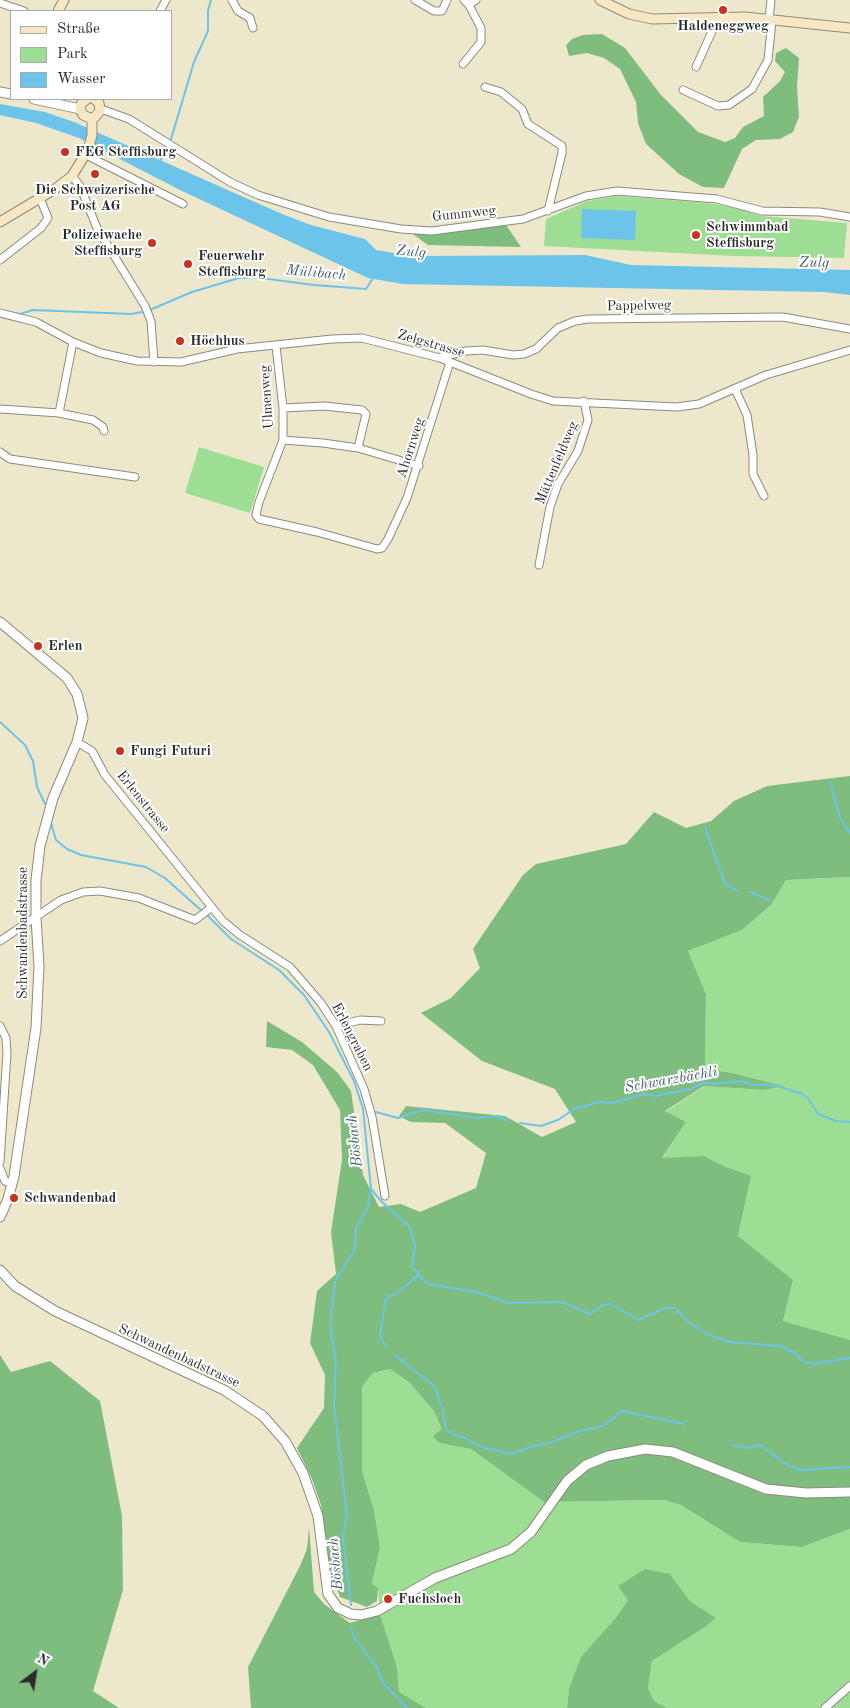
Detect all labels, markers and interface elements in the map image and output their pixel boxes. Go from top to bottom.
marker: Haldeneggweg [717,4,729,16]
legend [10,10,172,100]
place label: Haldeneggweg [677,18,769,34]
text: Straße [57,22,100,37]
text: Park [57,47,88,62]
text: Wasser [57,72,105,87]
place label: FEG Steffisburg [75,144,176,160]
marker: FEG Steffisburg [59,146,71,158]
marker: Die Schweizerische Post AG [89,168,101,180]
place label: Die Schweizerische Post AG [35,182,155,214]
street label: Gummweg [431,202,497,226]
place label: Schwimmbad Steffisburg [706,219,789,252]
place label: Polizeiwache Steffisburg [62,227,142,260]
marker: Schwimmbad Steffisburg [690,229,702,241]
marker: Polizeiwache Steffisburg [146,237,158,249]
water label: Zulg [395,242,427,262]
place label: Feuerwehr Steffisburg [198,248,266,280]
water label: Zulg [799,254,829,272]
marker: Feuerwehr Steffisburg [182,258,194,270]
water label: Mülibach [285,261,347,285]
street label: Pappelweg [606,297,672,315]
street label: Zelgstrasse [395,326,467,362]
place label: Höchhus [190,333,245,349]
marker: Höchhus [174,335,186,347]
street label: Ulmenweg [256,364,278,430]
street label: Ahornweg [393,416,429,480]
street label: Mättenfeldweg [532,419,582,507]
place label: Erlen [48,638,82,654]
marker: Erlen [32,640,44,652]
place label: Fungi Futuri [130,743,211,759]
marker: Fungi Futuri [114,745,126,757]
street label: Erlenstrasse [113,767,173,837]
street label: Schwandenbadstrasse [15,867,31,999]
street label: Erlengraben [328,1000,376,1074]
water label: Schwarzbächli [623,1063,719,1097]
water label: Bösbach [343,1114,367,1168]
place label: Schwandenbad [24,1190,116,1206]
marker: Schwandenbad [8,1192,20,1204]
street label: Schwandenbadstrasse [116,1320,242,1392]
water label: Bösbach [325,1537,347,1591]
place label: Fuchsloch [398,1591,461,1607]
marker: Fuchsloch [382,1593,394,1605]
north arrow [10,1648,60,1698]
text: N [35,1651,51,1669]

